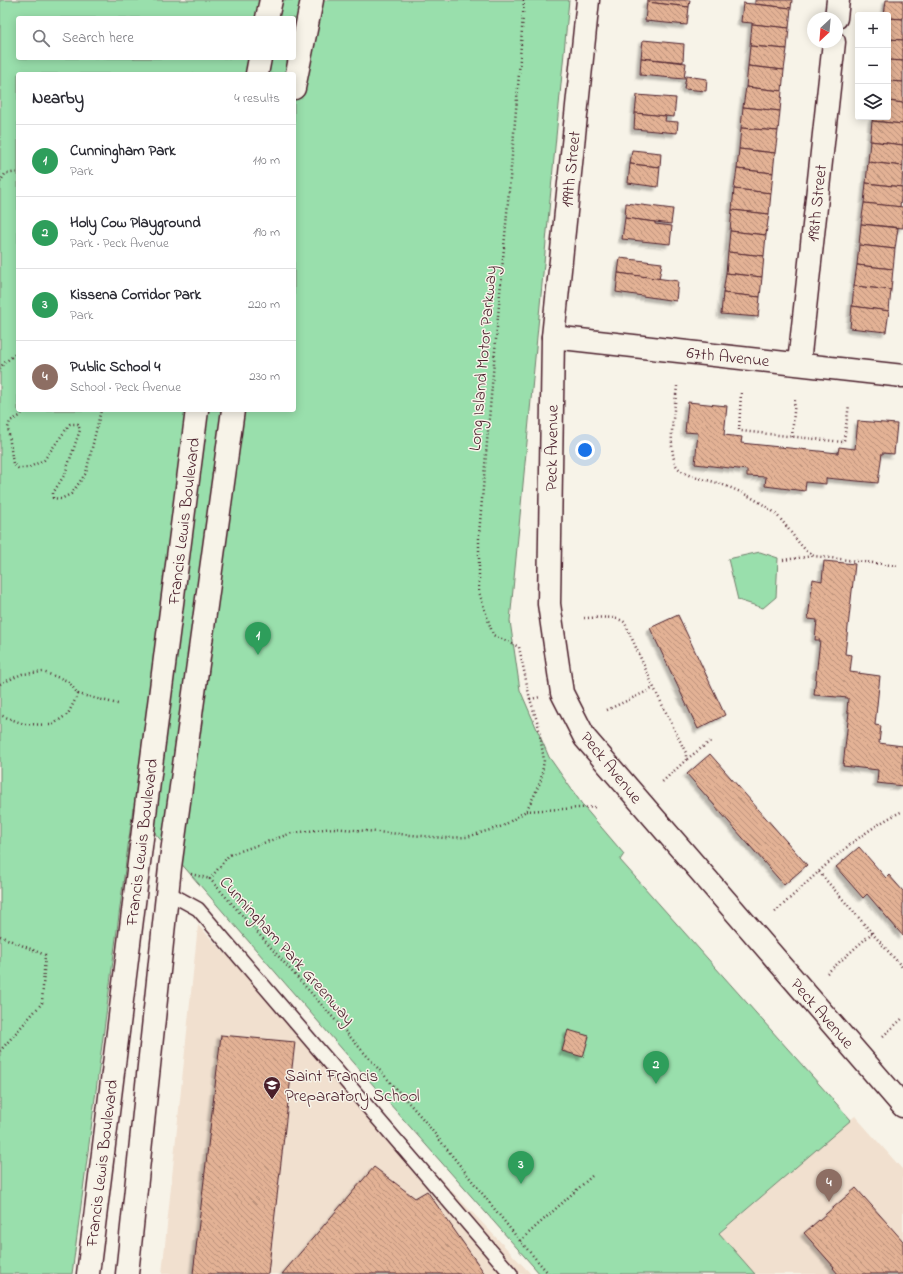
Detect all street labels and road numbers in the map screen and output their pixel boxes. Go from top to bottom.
street label: 199th Street [555,130,588,209]
street label: 198th Street [801,163,834,243]
street label: Long Island Motor Parkway [463,264,506,452]
street label: 67th Avenue [685,341,771,374]
street label: Peck Avenue [539,404,566,491]
street label: Francis Lewis Boulevard [162,436,207,607]
street label: Peck Avenue [574,726,648,810]
street label: Francis Lewis Boulevard [120,757,165,928]
street label: Cunningham Park Greenway [211,871,361,1032]
street label: Peck Avenue [784,973,860,1055]
street label: Francis Lewis Boulevard [80,1078,125,1249]

